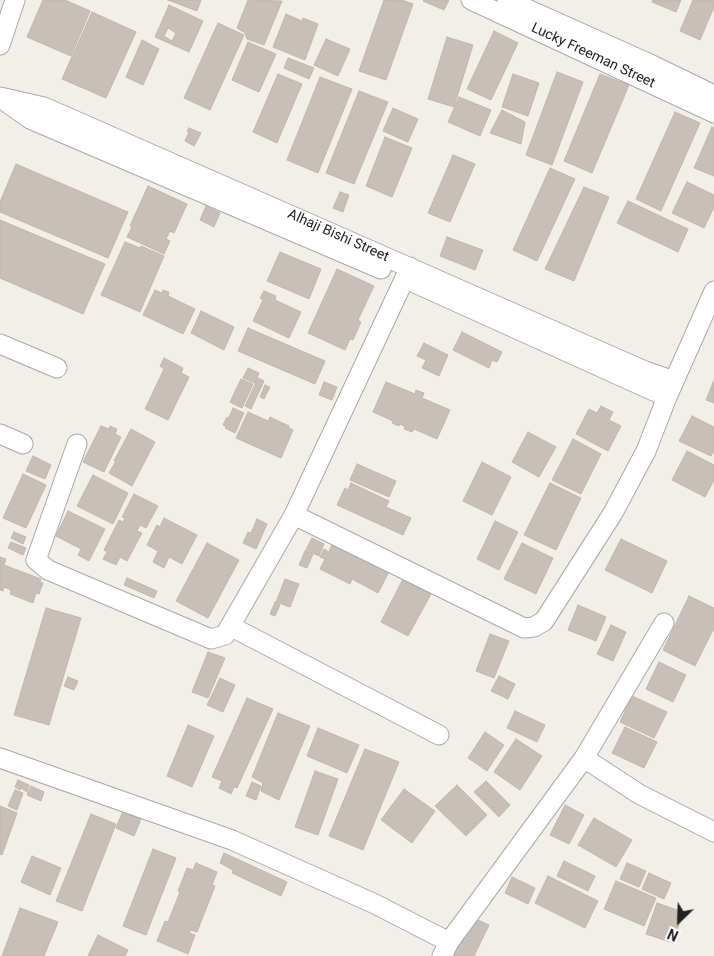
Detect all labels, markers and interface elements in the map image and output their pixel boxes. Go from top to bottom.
street label: Lucky Freeman Street [528,20,658,92]
street label: Alhaji Bishi Street [285,206,391,266]
north arrow [654,896,704,946]
text: N [665,925,681,944]

